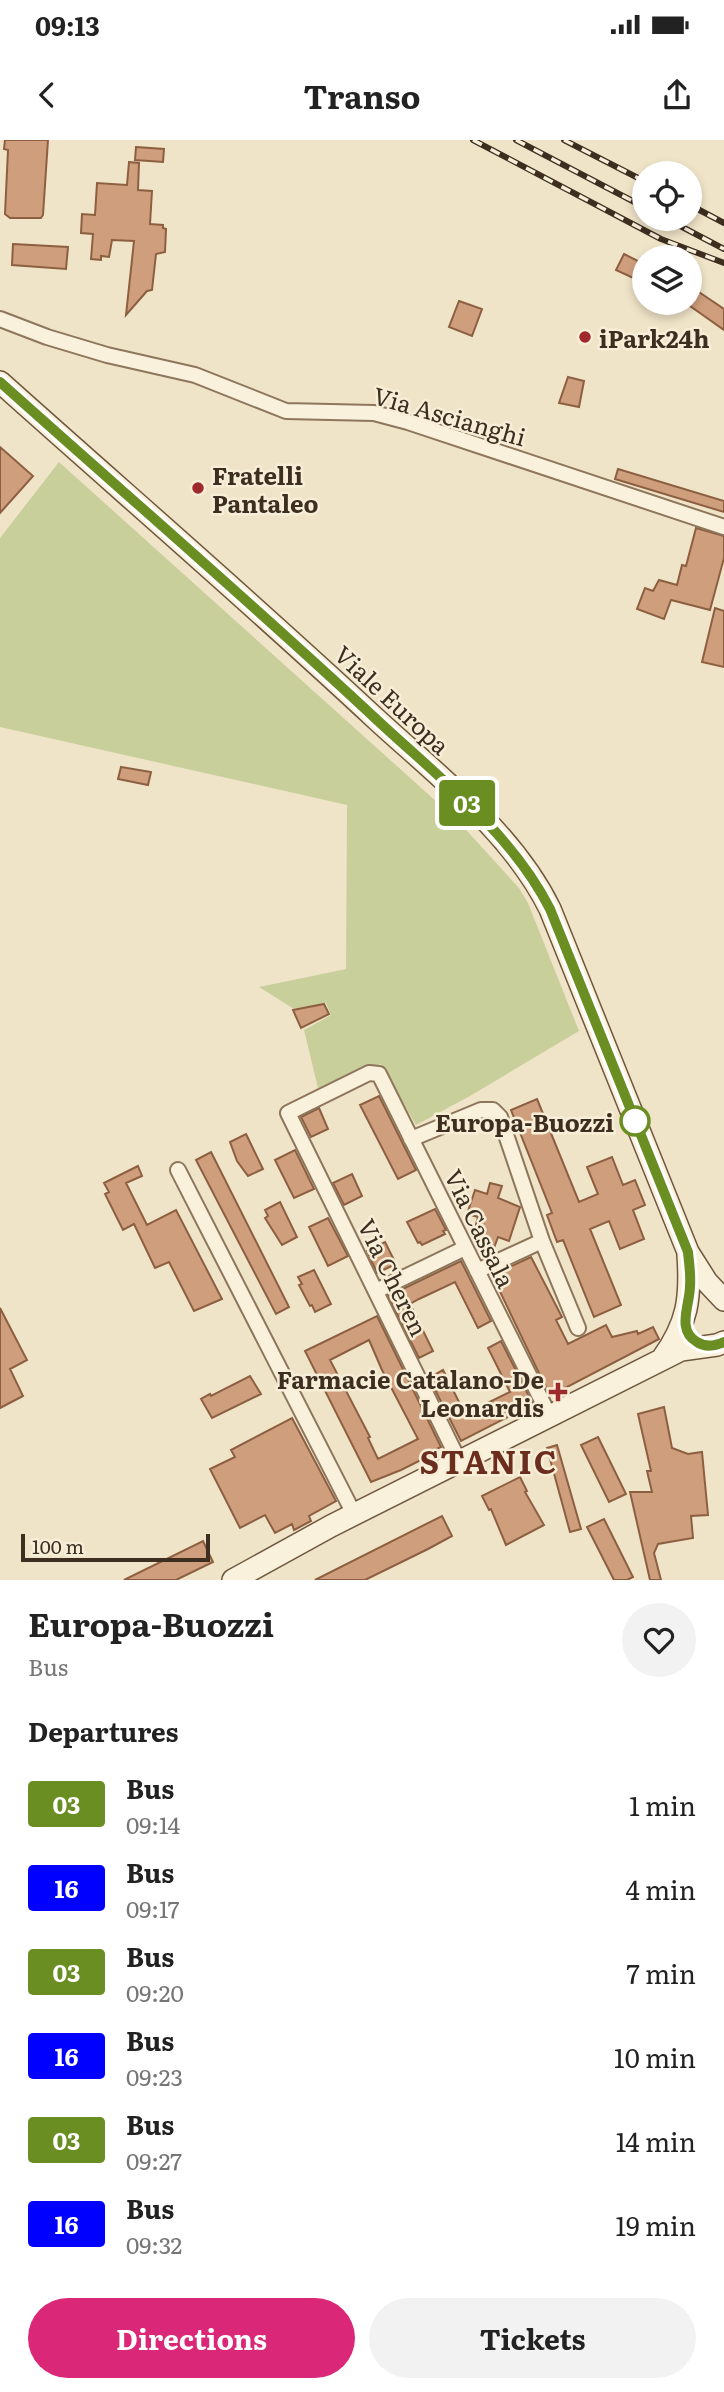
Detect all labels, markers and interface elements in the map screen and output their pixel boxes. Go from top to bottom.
text: 09:13 [35,5,100,44]
text: Transo [304,71,420,119]
icon: back [28,76,66,114]
icon: share [658,76,696,114]
map controls [632,161,702,315]
button: locate [632,161,702,231]
button: layers [632,245,702,315]
place label: iPark24h [599,320,710,355]
marker: iPark24h [577,329,593,345]
street label: Via Ascianghi [370,377,530,453]
place label: Fratelli Pantaleo [212,457,319,520]
marker: Fratelli Pantaleo [190,480,206,496]
street label: Viale Europa [328,636,458,762]
line badge: 03 [435,780,498,826]
text: 03 [453,785,481,820]
place label: Europa-Buozzi [435,1104,614,1139]
marker: Europa-Buozzi [620,1106,650,1136]
street label: Via Cassala [437,1163,525,1293]
street label: Via Cheren [350,1212,438,1342]
place label: Farmacie Catalano-De Leonardis [277,1361,544,1424]
marker: Farmacie Catalano-De Leonardis [550,1384,566,1400]
district label: STANIC [420,1436,558,1484]
scale bar [21,1531,210,1563]
text: 100 m [32,1532,84,1560]
text: Europa-Buozzi [28,1598,274,1647]
button: heart [622,1603,696,1677]
text: Bus [28,1649,68,1683]
text: Departures [28,1711,179,1750]
text: Bus [126,1768,174,1807]
text: 1 min [629,1785,696,1824]
text: 03 [53,1786,80,1821]
text: 09:14 [126,1807,180,1841]
text: Bus [126,1852,174,1891]
text: 4 min [625,1869,696,1908]
text: 16 [55,1870,78,1905]
text: 09:17 [126,1891,179,1925]
text: Bus [126,1936,174,1975]
text: 7 min [627,1953,696,1992]
text: 03 [53,1954,80,1989]
text: 09:20 [126,1975,184,2009]
text: Bus [126,2020,174,2059]
text: 10 min [614,2037,696,2076]
text: 16 [55,2038,78,2073]
text: 09:23 [126,2059,183,2093]
text: Bus [126,2104,174,2143]
text: 14 min [616,2121,696,2160]
text: 03 [53,2122,80,2157]
text: 09:27 [126,2143,182,2177]
text: Bus [126,2188,174,2227]
text: 19 min [616,2205,696,2244]
text: 16 [55,2206,78,2241]
text: 09:32 [126,2227,182,2261]
button: Directions [28,2298,355,2378]
button: Tickets [369,2298,696,2378]

